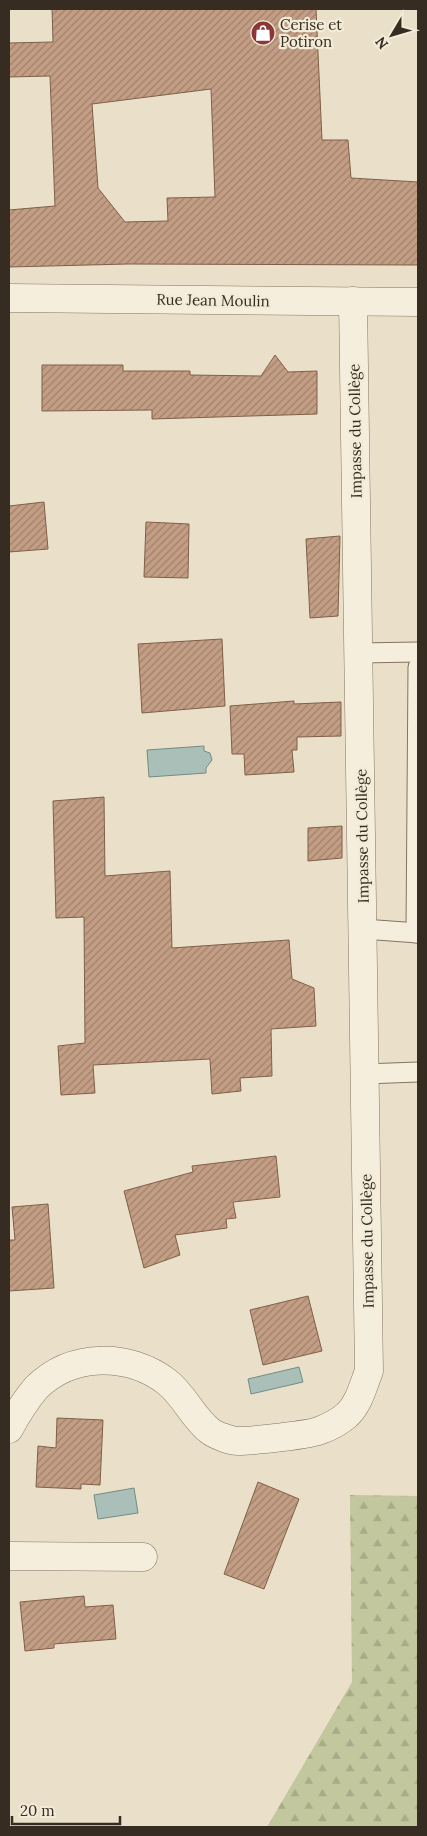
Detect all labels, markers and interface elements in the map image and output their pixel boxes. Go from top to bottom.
north arrow [367,10,417,60]
place label: Cerise et Potiron [280,15,342,51]
shop icon: Cerise et Potiron [250,20,276,46]
text: N [371,33,392,53]
street label: Rue Jean Moulin [156,290,270,310]
street label: Impasse du Collège [344,363,366,499]
street label: Impasse du Collège [351,768,373,904]
street label: Impasse du Collège [356,1173,378,1309]
scale bar [12,1794,120,1826]
text: 20 m [20,1801,55,1820]

